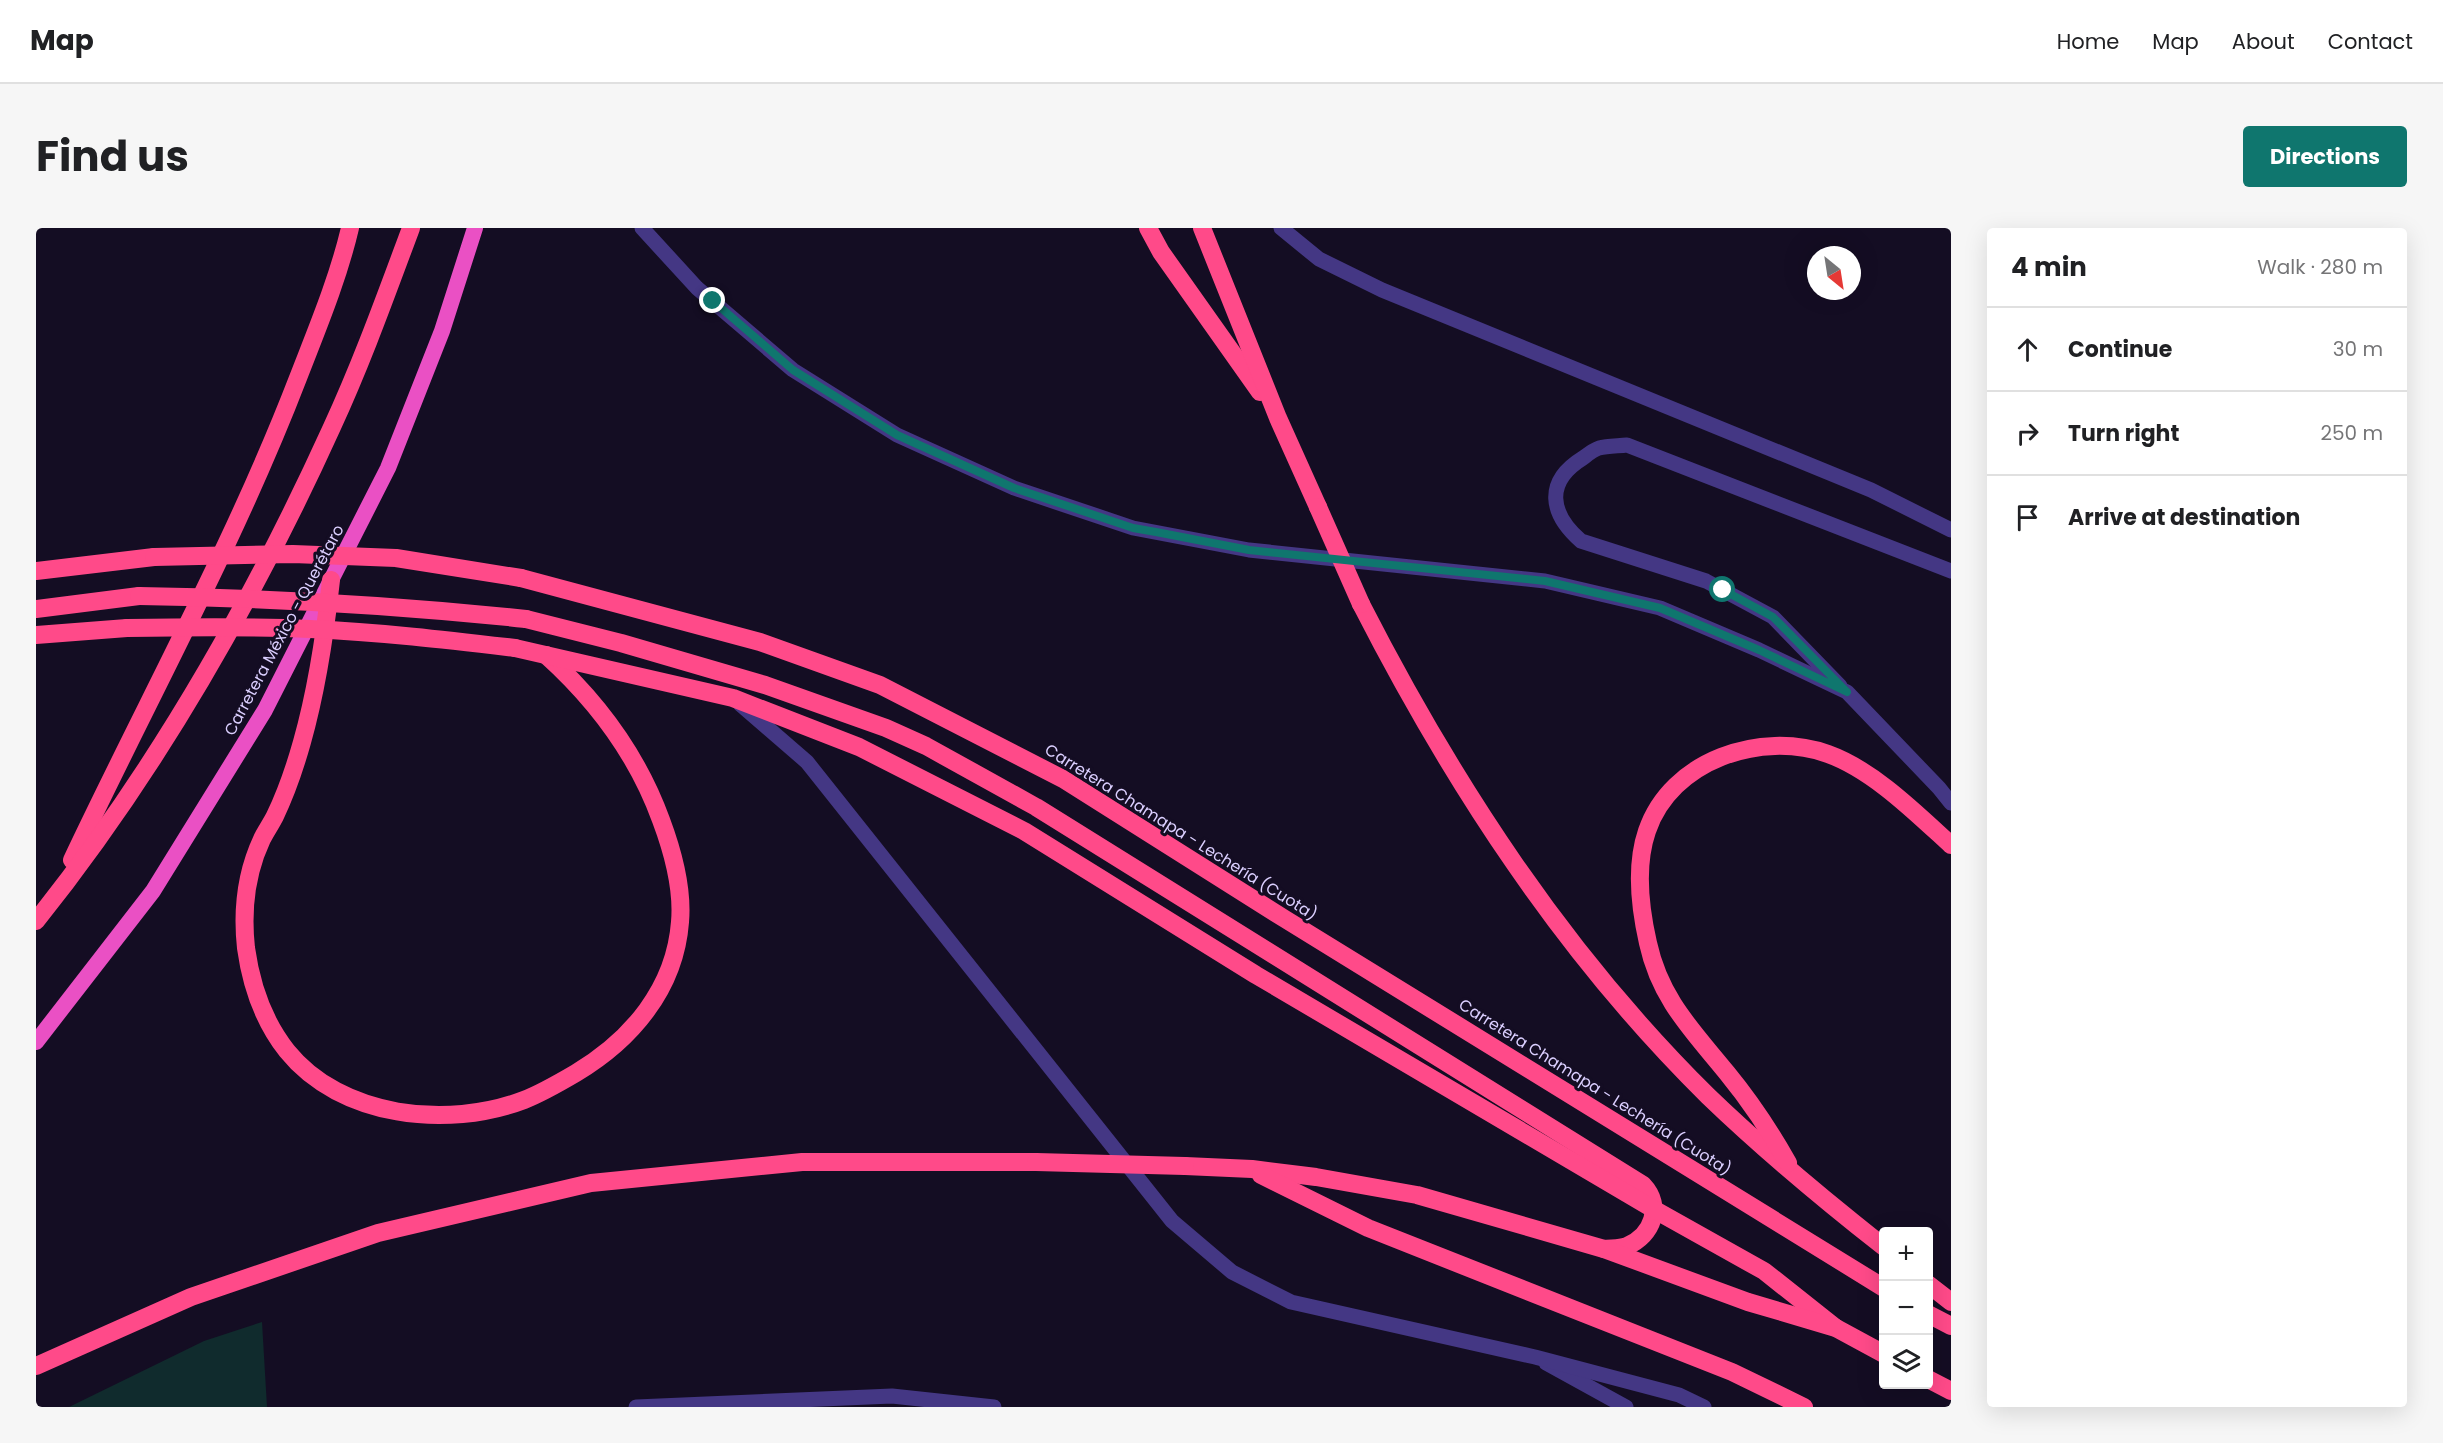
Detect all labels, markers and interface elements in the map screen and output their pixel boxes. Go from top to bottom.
text: Map [30,21,94,60]
text: Home [2057,27,2119,56]
text: Map [2152,27,2199,56]
text: About [2232,27,2295,56]
text: Contact [2328,27,2413,56]
button: Directions [2243,126,2407,187]
text: Find us [36,127,189,186]
north arrow [1807,246,1861,300]
text: 4 min [2011,249,2087,285]
text: Walk · 280 m [2257,253,2383,281]
route end [699,287,725,313]
icon: ahead [2011,333,2044,366]
text: Continue [2068,334,2172,365]
text: 30 m [2333,335,2383,363]
icon: right [2011,417,2044,450]
text: Turn right [2068,418,2179,449]
text: 250 m [2320,419,2383,447]
icon: arrive [2011,501,2044,534]
text: Arrive at destination [2068,502,2300,533]
street label: Carretera México - Querétaro [218,520,350,740]
route start [1709,576,1735,602]
street label: Carretera Chamapa - Lechería (Cuota) [1040,738,1322,926]
street label: Carretera Chamapa - Lechería (Cuota) [1454,993,1736,1181]
map controls [1879,1227,1933,1389]
button: + [1879,1227,1933,1281]
button: − [1879,1281,1933,1335]
button: layers [1879,1335,1933,1389]

